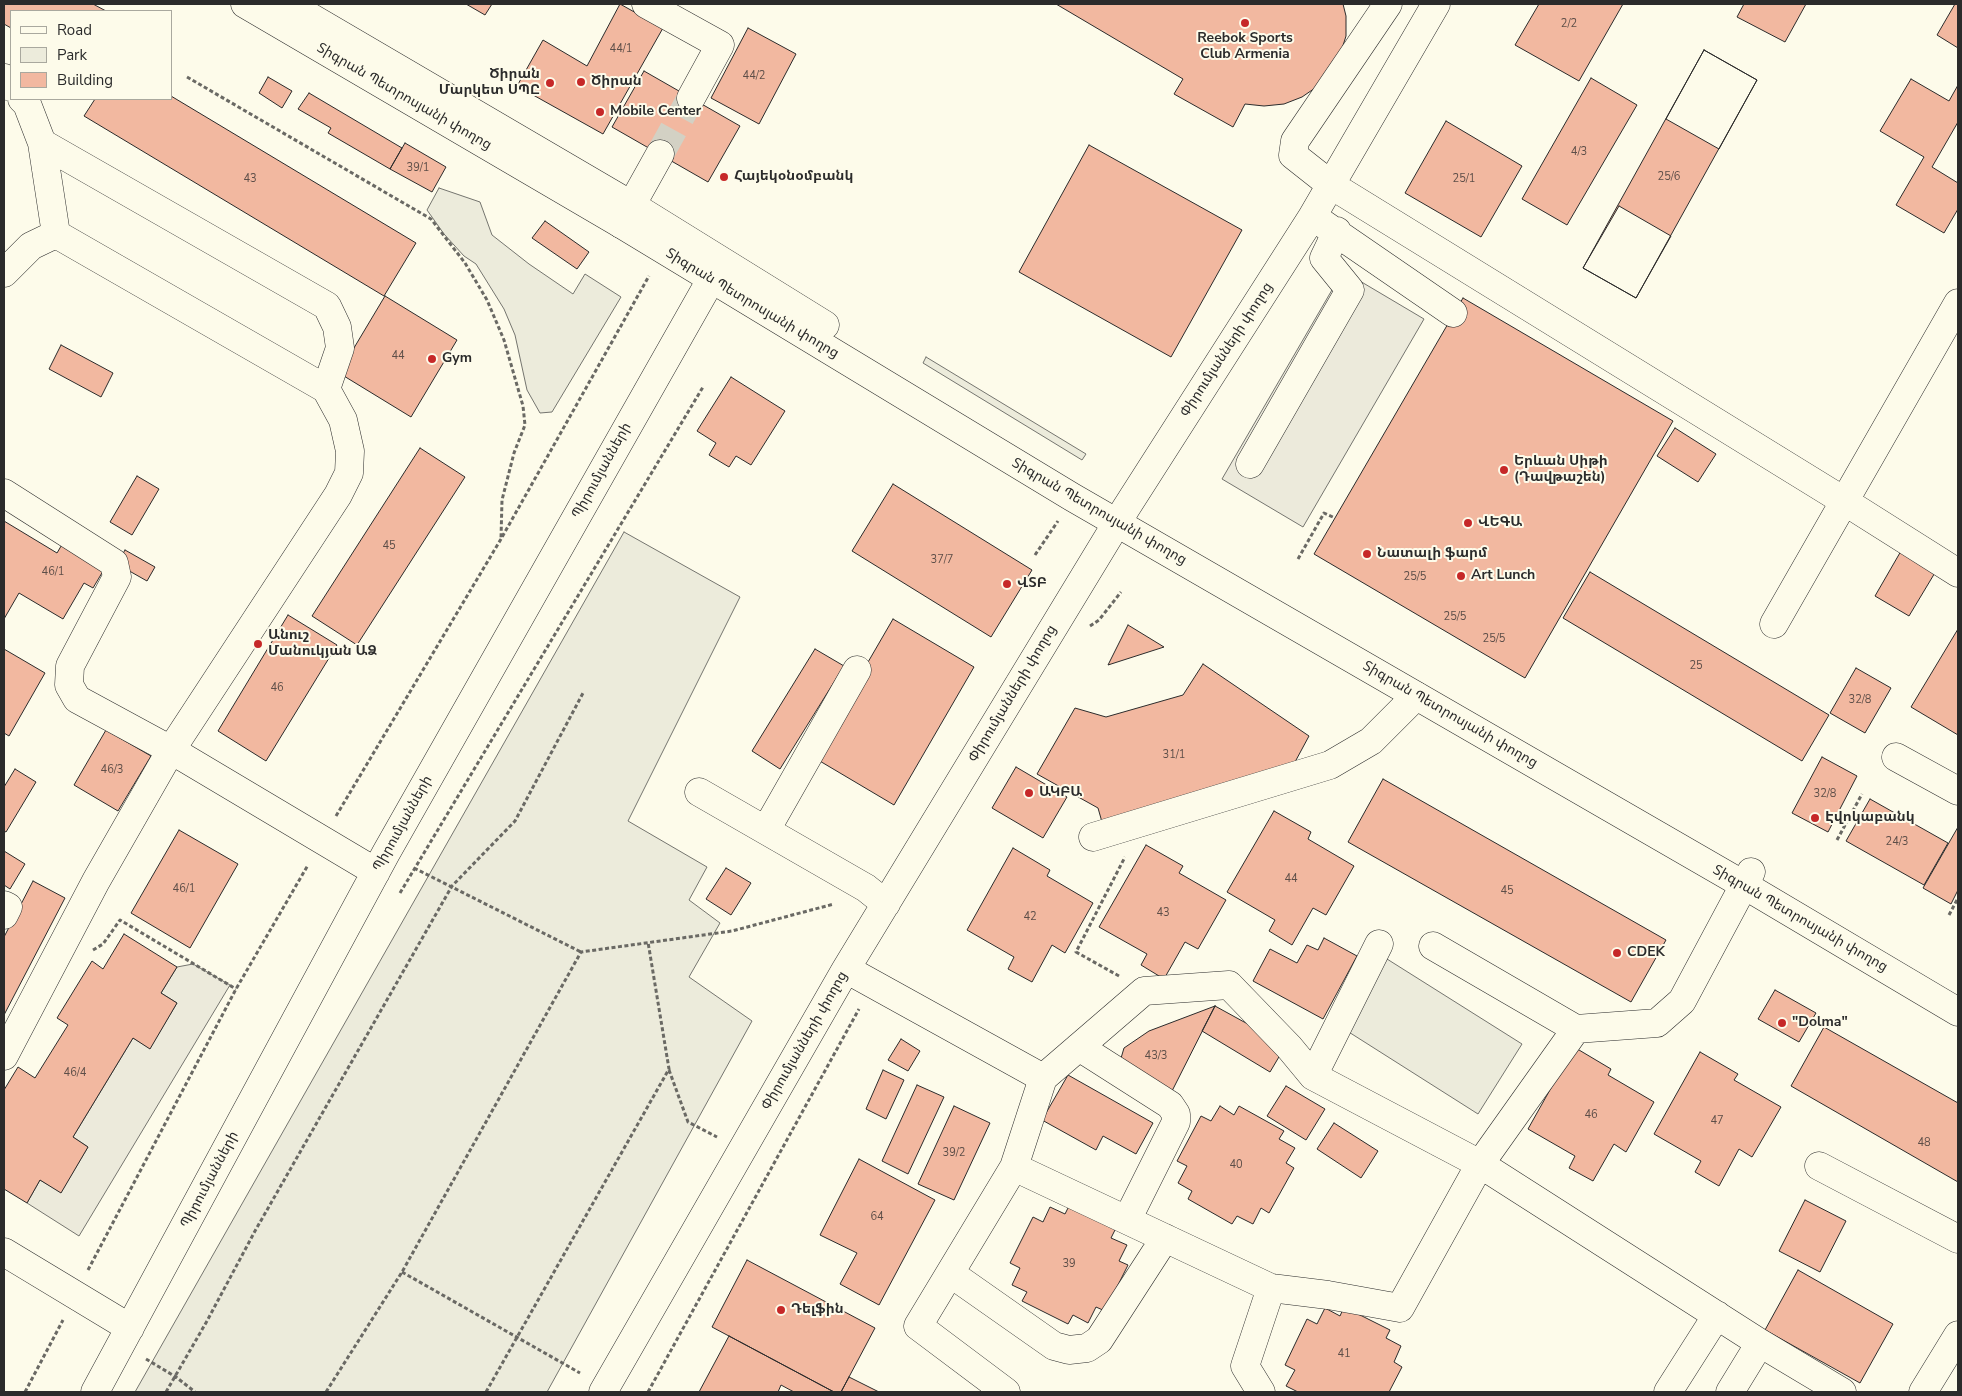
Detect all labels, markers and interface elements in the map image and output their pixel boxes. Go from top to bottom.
legend [10,10,172,100]
marker: Reebok Sports Club Armenia [1239,17,1251,29]
house number: 2/2 [1561,17,1577,31]
text: Road [57,20,92,40]
place label: Reebok Sports Club Armenia [1197,31,1293,64]
street label: Տիգրան Պետրոսյանի փողոց [314,40,494,154]
house number: 44/1 [610,42,632,56]
text: Park [57,45,87,65]
place label: Ծիրան Մարկետ ՍՊԸ [439,67,540,100]
house number: 44/2 [743,69,765,83]
text: Building [57,70,113,90]
place label: Ծիրան [591,74,642,90]
marker: Ծիրան [575,76,587,88]
marker: Ծիրան Մարկետ ՍՊԸ [544,77,556,89]
place label: Mobile Center [610,104,701,120]
marker: Mobile Center [594,106,606,118]
house number: 4/3 [1571,145,1587,159]
house number: 39/1 [407,161,429,175]
place label: Հայեկօնօմբանկ [734,169,853,185]
house number: 25/6 [1658,170,1680,184]
marker: Հայեկօնօմբանկ [718,171,730,183]
house number: 43 [243,172,257,186]
house number: 25/1 [1453,172,1475,186]
street label: Տիգրան Պետրոսյանի փողոց [662,246,842,362]
street label: Փիրումյանների փողոց [1177,279,1277,421]
house number: 44 [391,349,405,363]
place label: Gym [442,351,472,367]
marker: Gym [426,353,438,365]
street label: Պիրումյանների [569,420,635,522]
place label: Երևան Սիթի (Դավթաշեն) [1514,454,1608,487]
street label: Տիգրան Պետրոսյանի փողոց [1009,455,1189,569]
marker: Երևան Սիթի (Դավթաշեն) [1498,464,1510,476]
place label: ՎԵԳԱ [1478,515,1522,531]
marker: ՎԵԳԱ [1462,517,1474,529]
house number: 45 [382,539,396,553]
place label: Նատալի ֆարմ [1377,546,1487,562]
marker: Նատալի ֆարմ [1361,548,1373,560]
house number: 37/7 [931,553,953,567]
house number: 46/1 [42,565,64,579]
place label: Art Lunch [1471,568,1535,584]
house number: 25/5 [1404,570,1426,584]
marker: Art Lunch [1455,570,1467,582]
place label: ՎՏԲ [1017,576,1047,592]
marker: ՎՏԲ [1001,578,1013,590]
house number: 25/5 [1444,610,1466,624]
street label: Փիրումյանների փողոց [965,622,1061,766]
place label: Անուշ Մանուկյան ԱՁ [268,628,377,660]
house number: 25/5 [1483,632,1505,646]
marker: Անուշ Մանուկյան ԱՁ [252,638,264,650]
street label: Տիգրան Պետրոսյանի փողոց [1360,658,1540,772]
house number: 25 [1689,659,1703,673]
house number: 46 [270,681,284,695]
house number: 32/8 [1849,693,1871,707]
house number: 31/1 [1163,748,1185,762]
house number: 46/3 [101,763,123,777]
street label: Պիրումյանների [370,773,436,875]
place label: ԱԿԲԱ [1039,785,1082,801]
marker: ԱԿԲԱ [1023,787,1035,799]
house number: 32/8 [1814,787,1836,801]
place label: Էվոկաբանկ [1825,810,1915,826]
marker: Էվոկաբանկ [1809,812,1821,824]
house number: 24/3 [1886,835,1908,849]
street label: Տիգրան Պետրոսյանի փողոց [1710,862,1890,976]
house number: 44 [1284,872,1298,886]
house number: 46/1 [173,882,195,896]
house number: 45 [1500,884,1514,898]
house number: 43 [1156,906,1170,920]
house number: 42 [1023,910,1037,924]
place label: CDEK [1627,945,1665,961]
marker: CDEK [1611,947,1623,959]
street label: Փիրումյանների փողոց [758,969,852,1113]
place label: "Dolma" [1792,1015,1848,1031]
marker: "Dolma" [1776,1017,1788,1029]
house number: 43/3 [1145,1049,1167,1063]
house number: 46/4 [64,1066,86,1080]
house number: 46 [1584,1108,1598,1122]
house number: 47 [1710,1114,1724,1128]
street label: Պիրումյանների [177,1129,243,1231]
house number: 48 [1917,1136,1931,1150]
house number: 39/2 [943,1146,965,1160]
house number: 40 [1229,1158,1243,1172]
house number: 64 [870,1210,884,1224]
house number: 39 [1062,1257,1076,1271]
place label: Դելֆին [791,1302,844,1318]
marker: Դելֆին [775,1304,787,1316]
house number: 41 [1337,1347,1351,1361]

